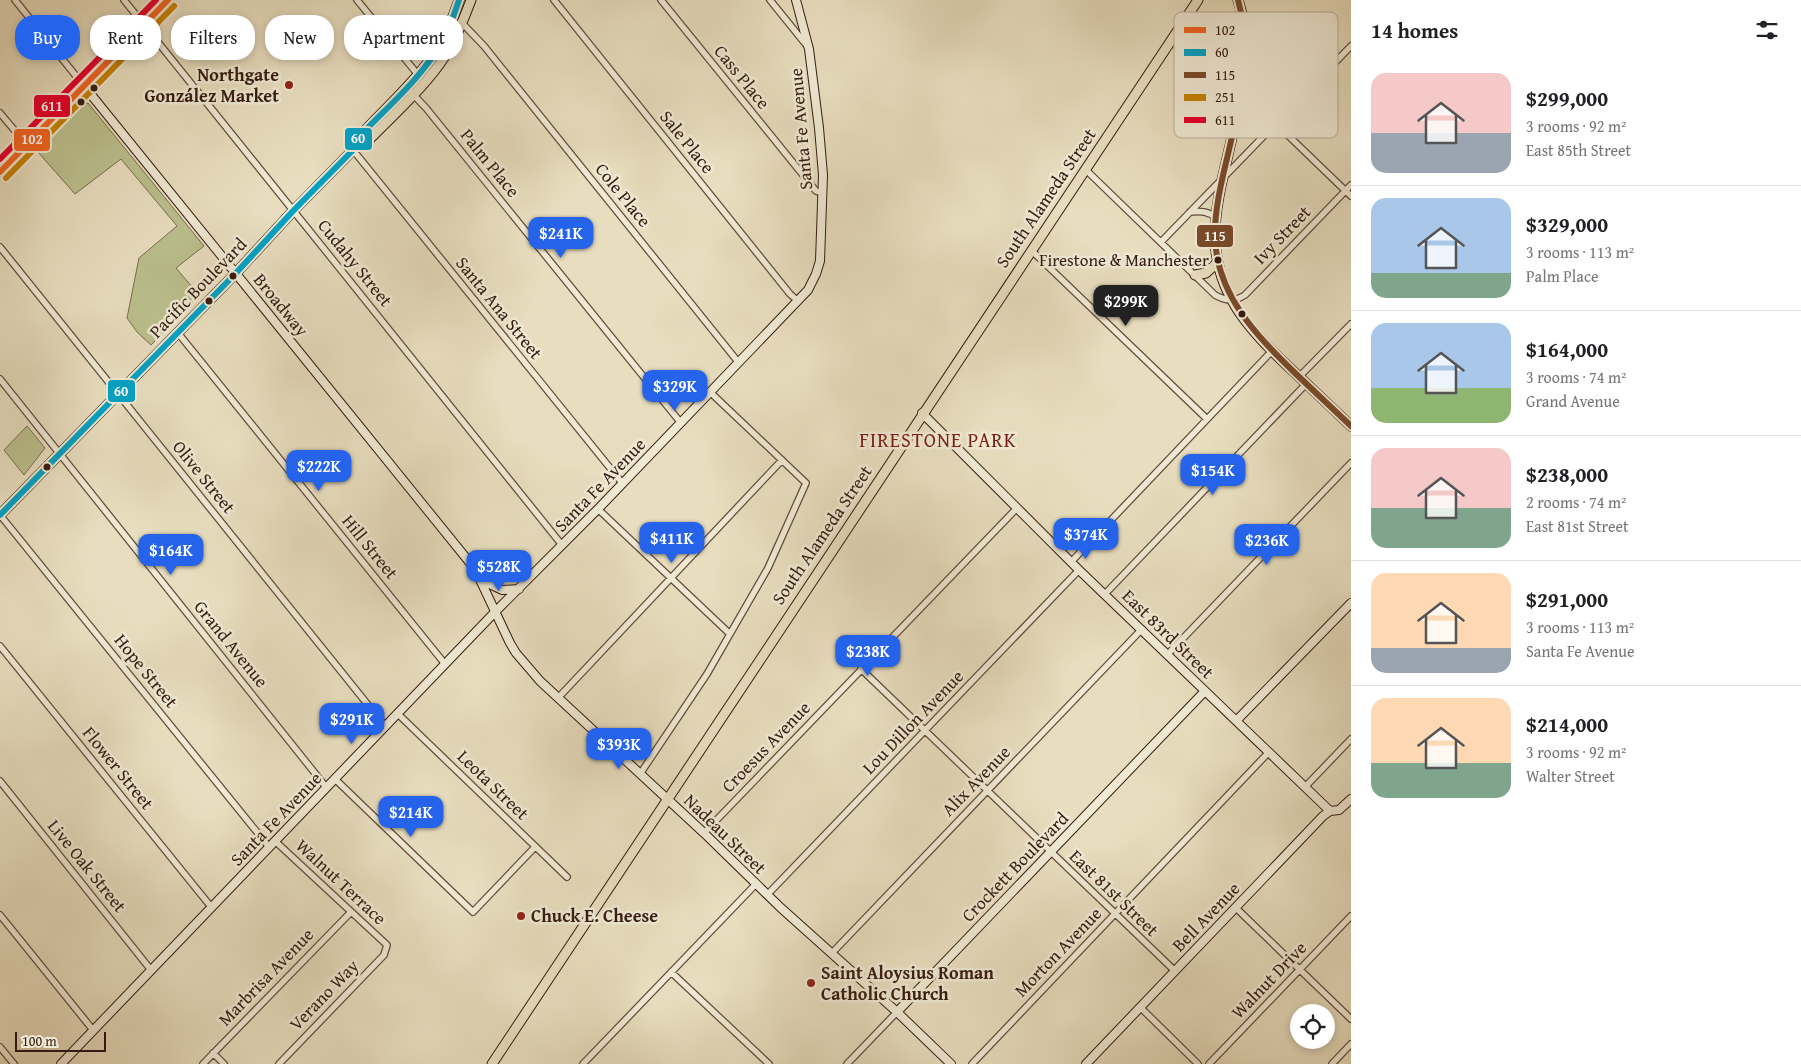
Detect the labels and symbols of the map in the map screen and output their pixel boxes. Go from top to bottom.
legend [1174,12,1338,138]
text: 102 [1215,20,1235,40]
street label: Cass Place [708,39,777,115]
text: 60 [1215,42,1229,62]
place label: Northgate González Market [145,61,279,109]
text: 115 [1215,65,1235,85]
street label: Santa Fe Avenue [782,67,819,191]
marker: Northgate González Market [283,79,295,91]
unlabelled marker [89,83,99,93]
text: 251 [1215,87,1235,107]
line badge: 611 [33,94,71,118]
text: 611 [41,96,63,116]
unlabelled marker [76,97,86,107]
street label: Sale Place [653,104,721,179]
text: 611 [1215,110,1235,130]
street label: Palm Place [454,122,527,203]
street label: South Alameda Street [989,122,1103,273]
line badge: 60 [344,127,373,151]
line badge: 102 [13,128,51,152]
text: 60 [351,128,365,148]
text: 102 [21,129,43,149]
street label: Cole Place [589,157,658,233]
street label: Ivy Street [1247,199,1317,270]
street label: Cudahy Street [311,213,400,313]
pin: $241K [526,216,596,259]
line badge: 115 [1196,224,1234,248]
text: 115 [1204,226,1226,246]
street label: Pacific Boulevard [143,231,253,344]
place label: Firestone & Manchester [1039,247,1209,272]
street label: Santa Ana Street [449,251,550,365]
marker: Firestone & Manchester [1213,255,1223,265]
street label: Broadway [247,267,315,342]
unlabelled marker [228,271,238,281]
pin: $299K [1091,284,1161,327]
unlabelled marker [204,296,214,306]
unlabelled marker [1237,309,1247,319]
pin: $329K [640,370,710,412]
line badge: 60 [107,379,136,403]
text: 60 [114,381,128,401]
district label: FIRESTONE PARK [859,425,1017,454]
street label: Santa Fe Avenue [548,431,652,538]
street label: Olive Street [166,434,243,520]
pin: $222K [284,450,354,492]
pin: $154K [1178,454,1248,496]
street label: South Alameda Street [765,459,879,610]
unlabelled marker [42,462,52,472]
street label: Hill Street [336,508,405,585]
pin: $374K [1051,518,1121,560]
pin: $411K [637,522,707,564]
pin: $236K [1232,524,1302,566]
pin: $164K [136,534,206,576]
pin: $528K [464,550,534,592]
street label: East 83rd Street [1116,583,1221,685]
street label: Grand Avenue [188,594,275,693]
street label: Hope Street [108,628,185,714]
pin: $238K [833,634,903,677]
street label: Lou Dillon Avenue [856,663,970,780]
street label: Croesus Avenue [715,695,816,798]
pin: $291K [317,702,387,745]
street label: Flower Street [76,720,161,816]
pin: $393K [584,728,654,770]
street label: Alix Avenue [935,739,1016,822]
street label: Leota Street [451,743,536,826]
street label: Santa Fe Avenue [224,765,328,872]
street label: Nadeau Street [678,787,773,881]
pin: $214K [376,796,446,838]
street label: Crockett Boulevard [955,805,1075,928]
street label: Live Oak Street [41,813,134,919]
street label: Walnut Terrace [290,832,393,931]
street label: East 81st Street [1063,843,1166,943]
street label: Bell Avenue [1165,876,1246,958]
street label: Morton Avenue [1008,900,1108,1003]
place label: Chuck E. Cheese [531,902,658,929]
marker: Chuck E. Cheese [515,910,527,922]
street label: Marbrisa Avenue [212,921,320,1032]
street label: Walnut Drive [1225,935,1313,1025]
street label: Verano Way [283,953,365,1036]
place label: Saint Aloysius Roman Catholic Church [821,959,994,1007]
marker: Saint Aloysius Roman Catholic Church [805,977,817,989]
scale bar [15,1029,106,1052]

